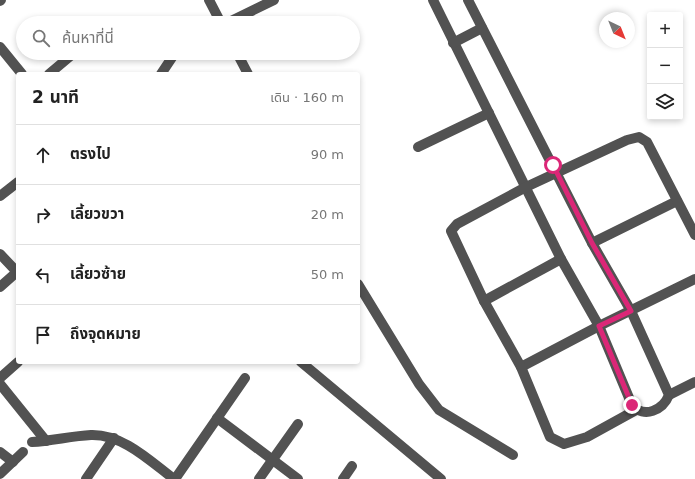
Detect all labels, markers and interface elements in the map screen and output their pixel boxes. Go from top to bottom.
north arrow [599,12,635,48]
map controls [647,12,683,120]
button: + [647,12,683,48]
search box [16,16,360,60]
icon: search [30,27,52,49]
text: ค้นหาที่นี่ [62,29,114,47]
button: − [647,48,683,84]
button: layers [647,84,683,120]
text: 2 นาที [32,87,79,107]
text: เดิน · 160 m [270,90,344,105]
icon: ahead [32,144,54,166]
text: ตรงไป [70,145,111,163]
text: 90 m [311,147,344,162]
route start [544,156,562,174]
icon: right [32,204,54,226]
text: เลี้ยวขวา [70,205,124,223]
text: 20 m [311,207,344,222]
icon: left [32,264,54,286]
text: เลี้ยวซ้าย [70,265,126,283]
text: 50 m [311,267,344,282]
icon: arrive [32,324,54,346]
text: ถึงจุดหมาย [70,325,141,343]
route end [623,396,641,414]

